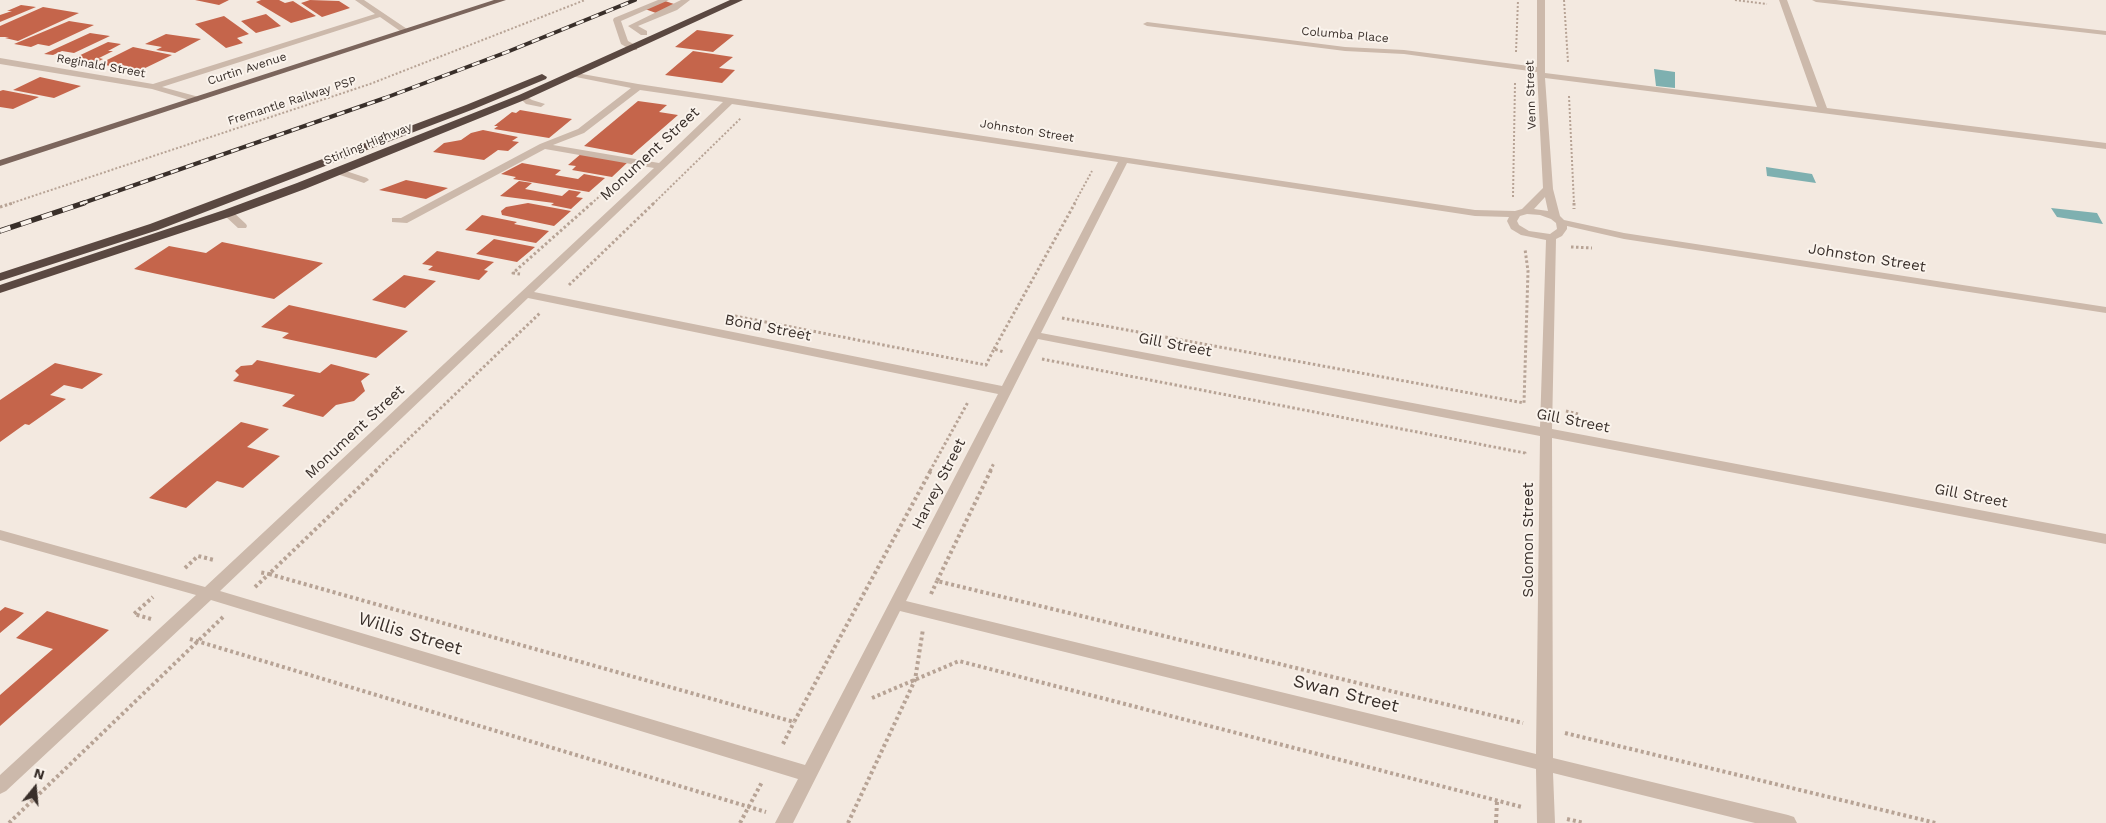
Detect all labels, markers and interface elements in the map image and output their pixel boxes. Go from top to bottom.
street label: Columba Place [1301,24,1389,46]
street label: Curtin Avenue [206,49,288,89]
street label: Reginald Street [55,51,147,81]
street label: Venn Street [1523,60,1539,130]
street label: Fremantle Railway PSP [226,73,358,129]
street label: Monument Street [597,103,703,205]
street label: Johnston Street [979,116,1075,146]
street label: Stirling Highway [322,120,414,168]
street label: Johnston Street [1807,240,1927,276]
street label: Bond Street [723,311,813,345]
street label: Gill Street [1137,329,1213,361]
street label: Monument Street [302,381,408,483]
street label: Gill Street [1535,405,1611,437]
street label: Harvey Street [908,436,970,532]
street label: Gill Street [1933,480,2009,512]
street label: Solomon Street [1520,482,1538,598]
street label: Willis Street [355,608,465,660]
street label: Swan Street [1291,670,1401,718]
north arrow [10,763,60,813]
text: N [32,764,47,783]

